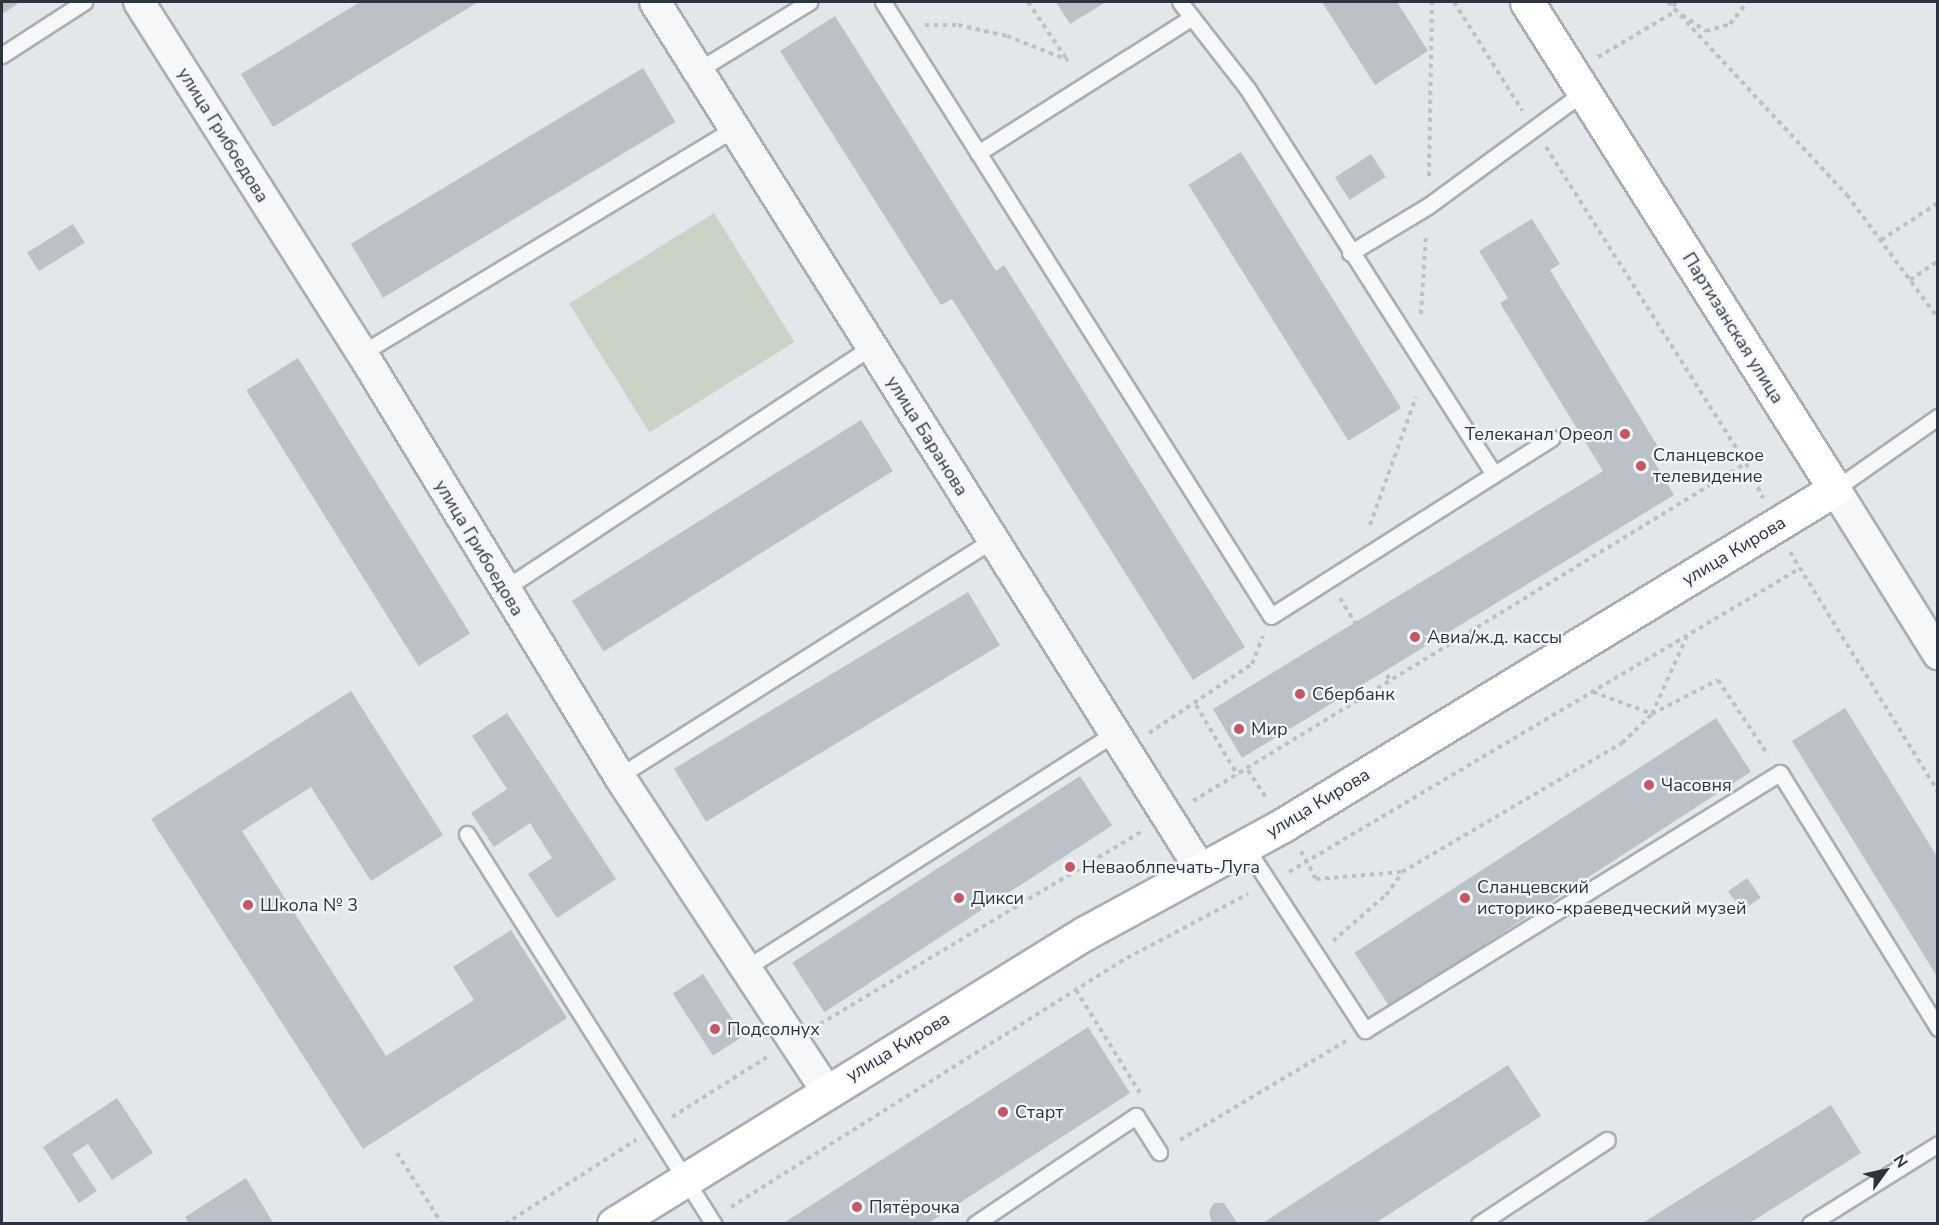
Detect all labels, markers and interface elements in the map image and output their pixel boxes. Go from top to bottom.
street label: улица Грибоедова [173,64,273,206]
street label: Партизанская улица [1678,249,1788,407]
street label: улица Баранова [882,372,972,500]
place label: Телеканал Ореол [1465,423,1613,445]
marker: Телеканал Ореол [1618,427,1632,441]
place label: Сланцевское телевидение [1653,445,1764,488]
marker: Сланцевское телевидение [1634,459,1648,473]
street label: улица Грибоедова [430,476,528,620]
street label: улица Кирова [1678,512,1790,590]
place label: Авиа/ж.д. кассы [1427,626,1562,648]
marker: Авиа/ж.д. кассы [1408,630,1422,644]
place label: Сбербанк [1312,683,1395,705]
marker: Сбербанк [1293,687,1307,701]
place label: Мир [1251,718,1288,740]
marker: Мир [1232,722,1246,736]
street label: улица Кирова [1262,764,1374,842]
place label: Часовня [1661,774,1732,796]
marker: Часовня [1642,778,1656,792]
place label: Неваоблпечать-Луга [1082,856,1260,878]
marker: Неваоблпечать-Луга [1063,860,1077,874]
place label: Сланцевский историко-краеведческий музей [1477,877,1747,920]
place label: Дикси [971,887,1024,909]
marker: Дикси [952,891,966,905]
marker: Сланцевский историко-краеведческий музей [1458,891,1472,905]
place label: Школа № 3 [260,894,358,916]
marker: Школа № 3 [241,898,255,912]
street label: улица Кирова [842,1008,954,1086]
place label: Подсолнух [727,1018,820,1040]
marker: Подсолнух [708,1022,722,1036]
place label: Старт [1015,1101,1063,1123]
marker: Старт [996,1105,1010,1119]
north arrow [1855,1141,1915,1201]
text: N [1888,1150,1913,1172]
place label: Пятёрочка [869,1196,960,1218]
marker: Пятёрочка [850,1200,864,1214]

